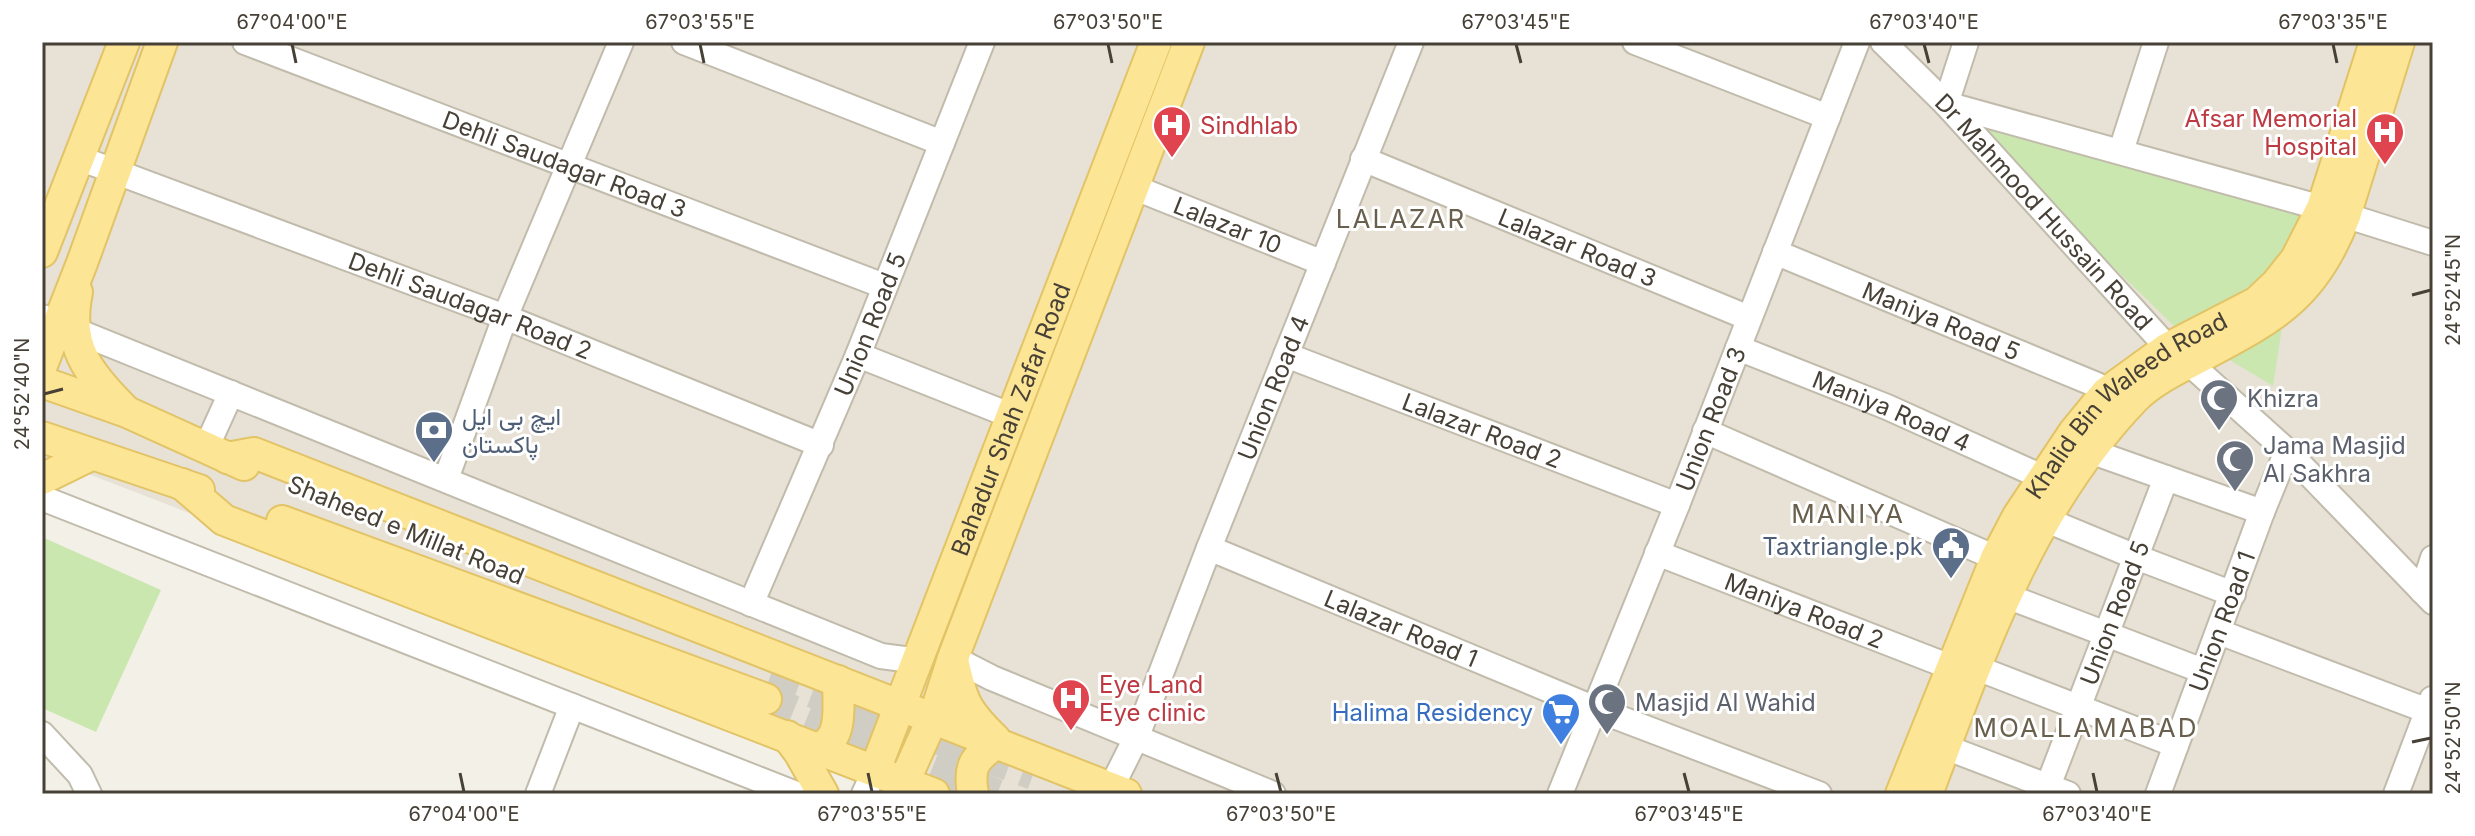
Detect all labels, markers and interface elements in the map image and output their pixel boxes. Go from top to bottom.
text: 67°04'00"E [237,10,347,34]
text: 67°03'55"E [645,10,755,34]
text: 67°03'50"E [1053,10,1163,34]
text: 67°03'45"E [1462,10,1570,34]
text: 67°03'40"E [1869,10,1979,34]
text: 67°03'35"E [2278,10,2388,34]
street label: Dr Mahmood Hussain Road [1929,87,2159,336]
street label: Dehli Saudagar Road 3 [439,104,690,224]
hospital icon: Sindhlab [1151,104,1193,159]
place label: Afsar Memorial Hospital [2185,104,2357,161]
place label: Sindhlab [1200,111,1298,140]
hospital icon: Afsar Memorial Hospital [2364,111,2406,166]
street label: Lalazar 10 [1169,190,1286,259]
street label: Lalazar Road 3 [1494,202,1661,293]
district label: LALAZAR [1336,203,1466,234]
text: 24°52'45"N [2441,234,2465,346]
street label: Dehli Saudagar Road 2 [344,245,596,365]
street label: Union Road 5 [828,248,912,400]
street label: Maniya Road 5 [1858,275,2025,366]
street label: Bahadur Shah Zafar Road [945,279,1076,560]
street label: Khalid Bin Waleed Road [2019,306,2232,504]
street label: Union Road 4 [1231,311,1315,464]
text: 24°52'40"N [10,338,34,450]
street label: Union Road 3 [1669,343,1752,495]
street label: Maniya Road 4 [1808,365,1975,457]
mosque icon: Khizra [2198,377,2240,432]
place label: Khizra [2247,384,2319,413]
street label: Lalazar Road 2 [1398,387,1566,474]
place label: ایچ بی ایل پاکستان [462,402,561,461]
bank icon: ایچ بی ایل پاکستان [413,409,455,464]
place label: Jama Masjid Al Sakhra [2263,431,2406,488]
mosque icon: Jama Masjid Al Sakhra [2214,438,2256,493]
street label: Shaheed e Millat Road [284,469,528,591]
district label: MANIYA [1791,498,1905,529]
public building icon: Taxtriangle.pk [1930,525,1972,580]
place label: Taxtriangle.pk [1762,532,1923,561]
street label: Union Road 5 [2074,536,2155,689]
street label: Union Road 1 [2183,547,2261,696]
street label: Maniya Road 2 [1721,566,1888,654]
street label: Lalazar Road 1 [1320,583,1482,673]
place label: Eye Land Eye clinic [1099,670,1206,727]
hospital icon: Eye Land Eye clinic [1050,677,1092,732]
mosque icon: Masjid Al Wahid [1586,681,1628,736]
text: 24°52'50"N [2441,681,2465,795]
place label: Masjid Al Wahid [1635,688,1816,717]
supermarket icon: Halima Residency [1540,691,1582,746]
place label: Halima Residency [1332,698,1533,727]
district label: MOALLAMABAD [1974,712,2198,743]
text: 67°04'00"E [409,802,519,826]
text: 67°03'55"E [817,802,927,826]
text: 67°03'50"E [1226,802,1336,826]
text: 67°03'45"E [1635,802,1743,826]
text: 67°03'40"E [2042,802,2152,826]

